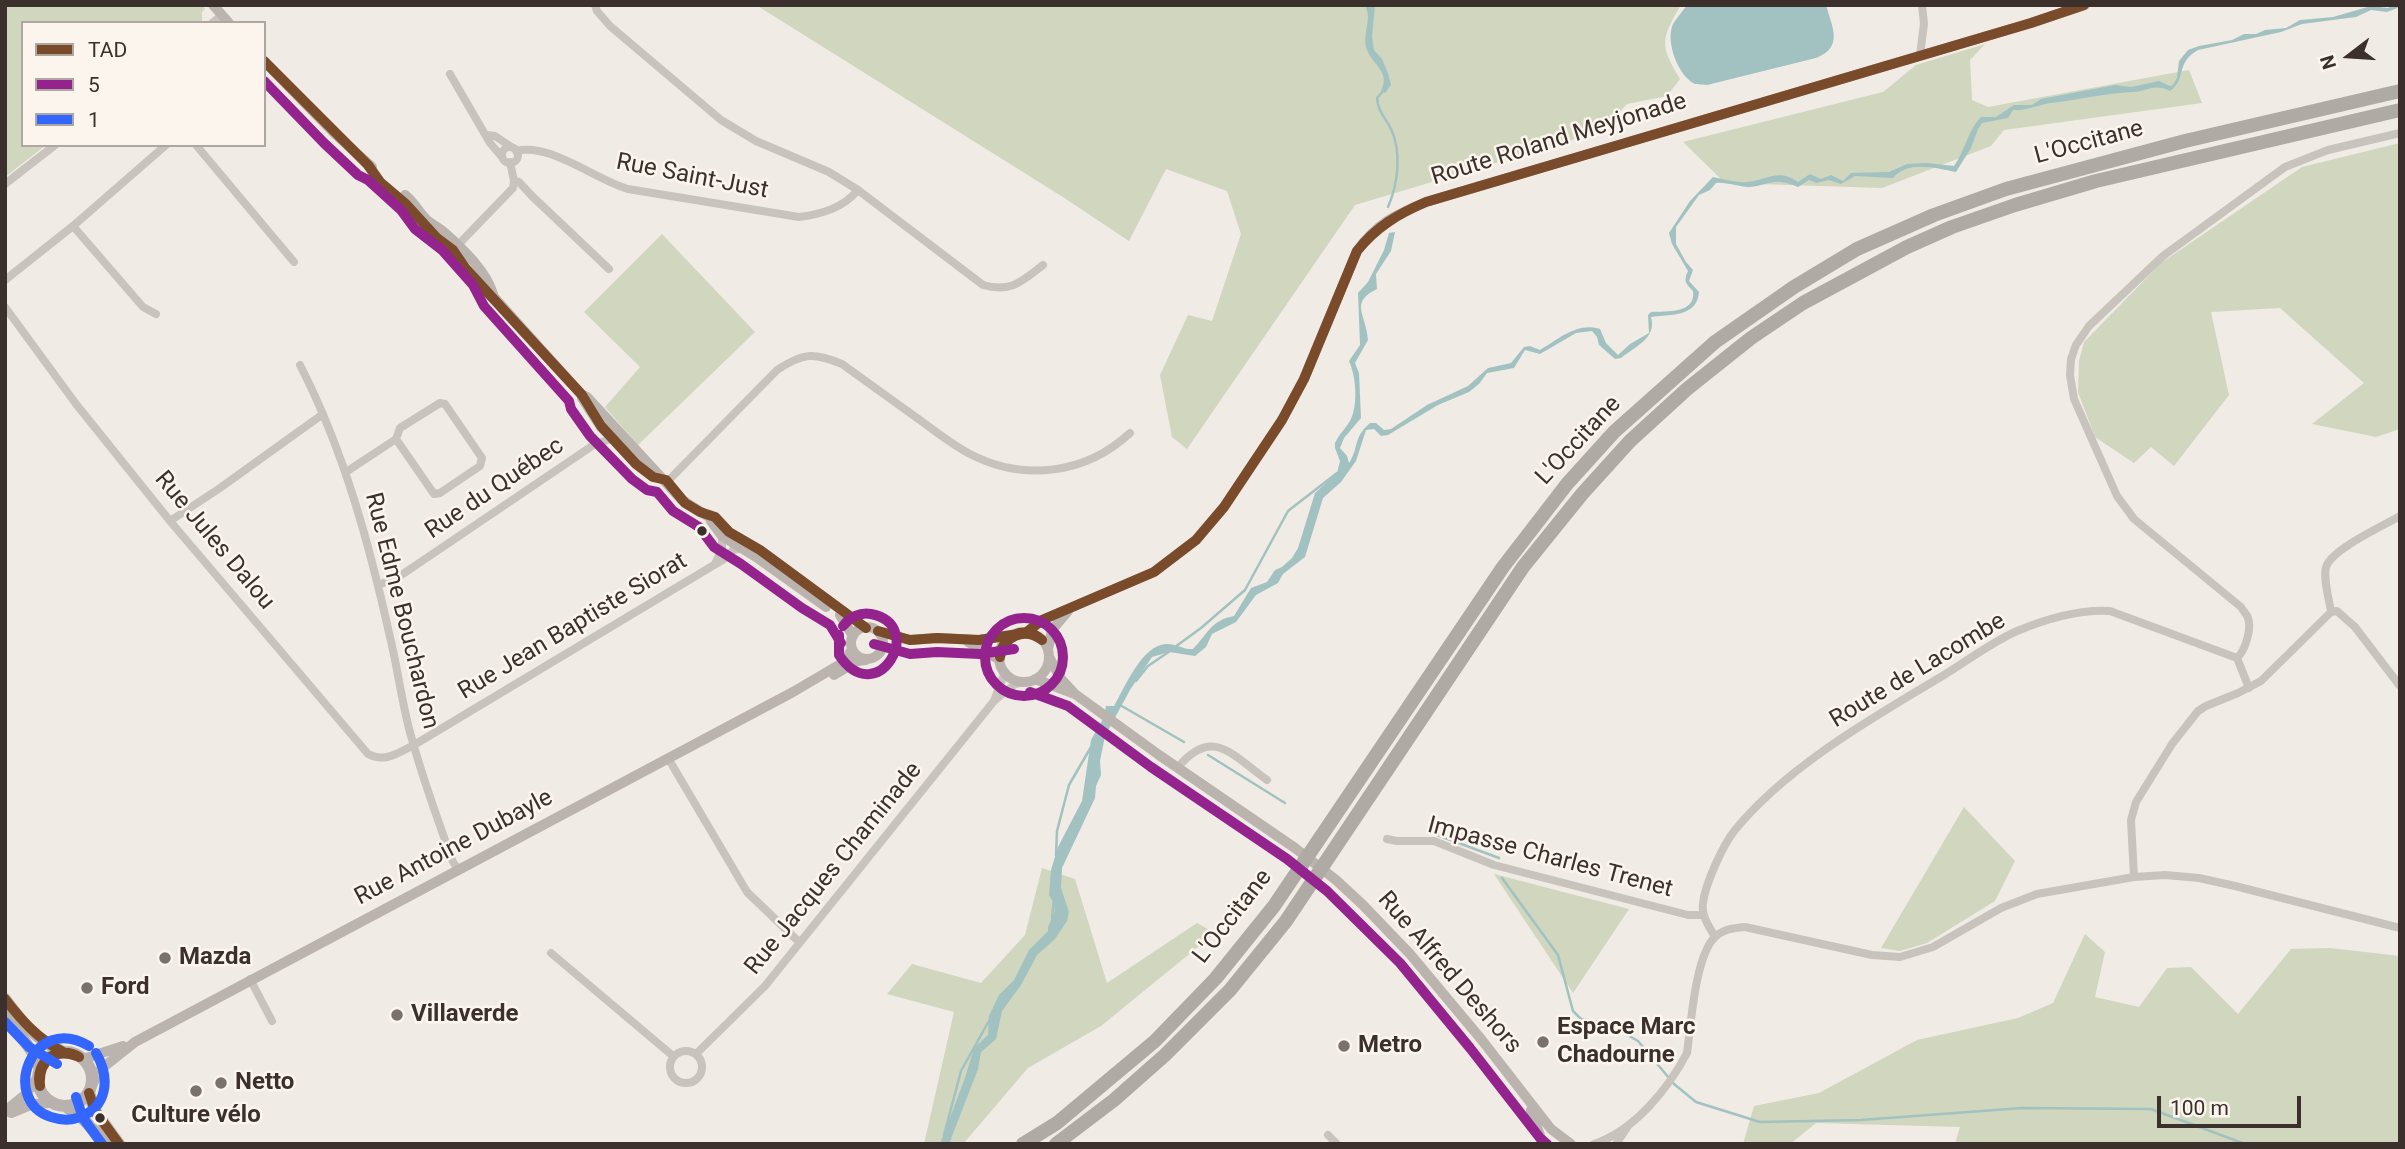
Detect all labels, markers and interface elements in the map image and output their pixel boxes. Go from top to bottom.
legend [21,21,266,147]
north arrow [2314,21,2384,91]
text: TAD [88,38,127,62]
text: N [2315,53,2341,72]
text: 5 [88,73,100,97]
street label: Route Roland Meyjonade [1428,87,1690,193]
text: 1 [88,108,100,132]
street label: L'Occitane [2031,115,2147,171]
street label: Rue Saint-Just [614,148,770,206]
street label: L'Occitane [1530,390,1628,492]
street label: Rue du Québec [420,432,570,546]
street label: Rue Jules Dalou [148,466,280,616]
street label: Rue Edme Bouchardon [358,490,444,732]
unlabelled marker [695,524,709,538]
street label: Rue Jean Baptiste Siorat [454,547,692,707]
street label: Route de Lacombe [1825,607,2011,735]
street label: Rue Jacques Chaminade [739,757,929,981]
street label: Rue Antoine Dubayle [350,784,558,912]
street label: Impasse Charles Trenet [1424,811,1676,905]
street label: L'Occitane [1187,864,1279,970]
street label: Rue Alfred Deshors [1371,886,1527,1060]
place label: Mazda [179,944,251,972]
marker: Mazda [157,950,173,966]
place label: Ford [101,974,150,1002]
marker: Ford [79,980,95,996]
place label: Villaverde [411,1001,518,1029]
marker: Villaverde [389,1007,405,1023]
place label: Espace Marc Chadourne [1557,1014,1696,1070]
place label: Metro [1358,1032,1422,1060]
marker: Espace Marc Chadourne [1535,1034,1551,1050]
marker: Metro [1336,1038,1352,1054]
place label: Netto [235,1069,294,1097]
marker: Netto [213,1075,229,1091]
scale bar [2160,1082,2304,1126]
marker: Culture vélo [188,1083,204,1099]
text: 100 m [2170,1096,2229,1120]
place label: Culture vélo [131,1102,261,1130]
unlabelled marker [93,1111,107,1125]

